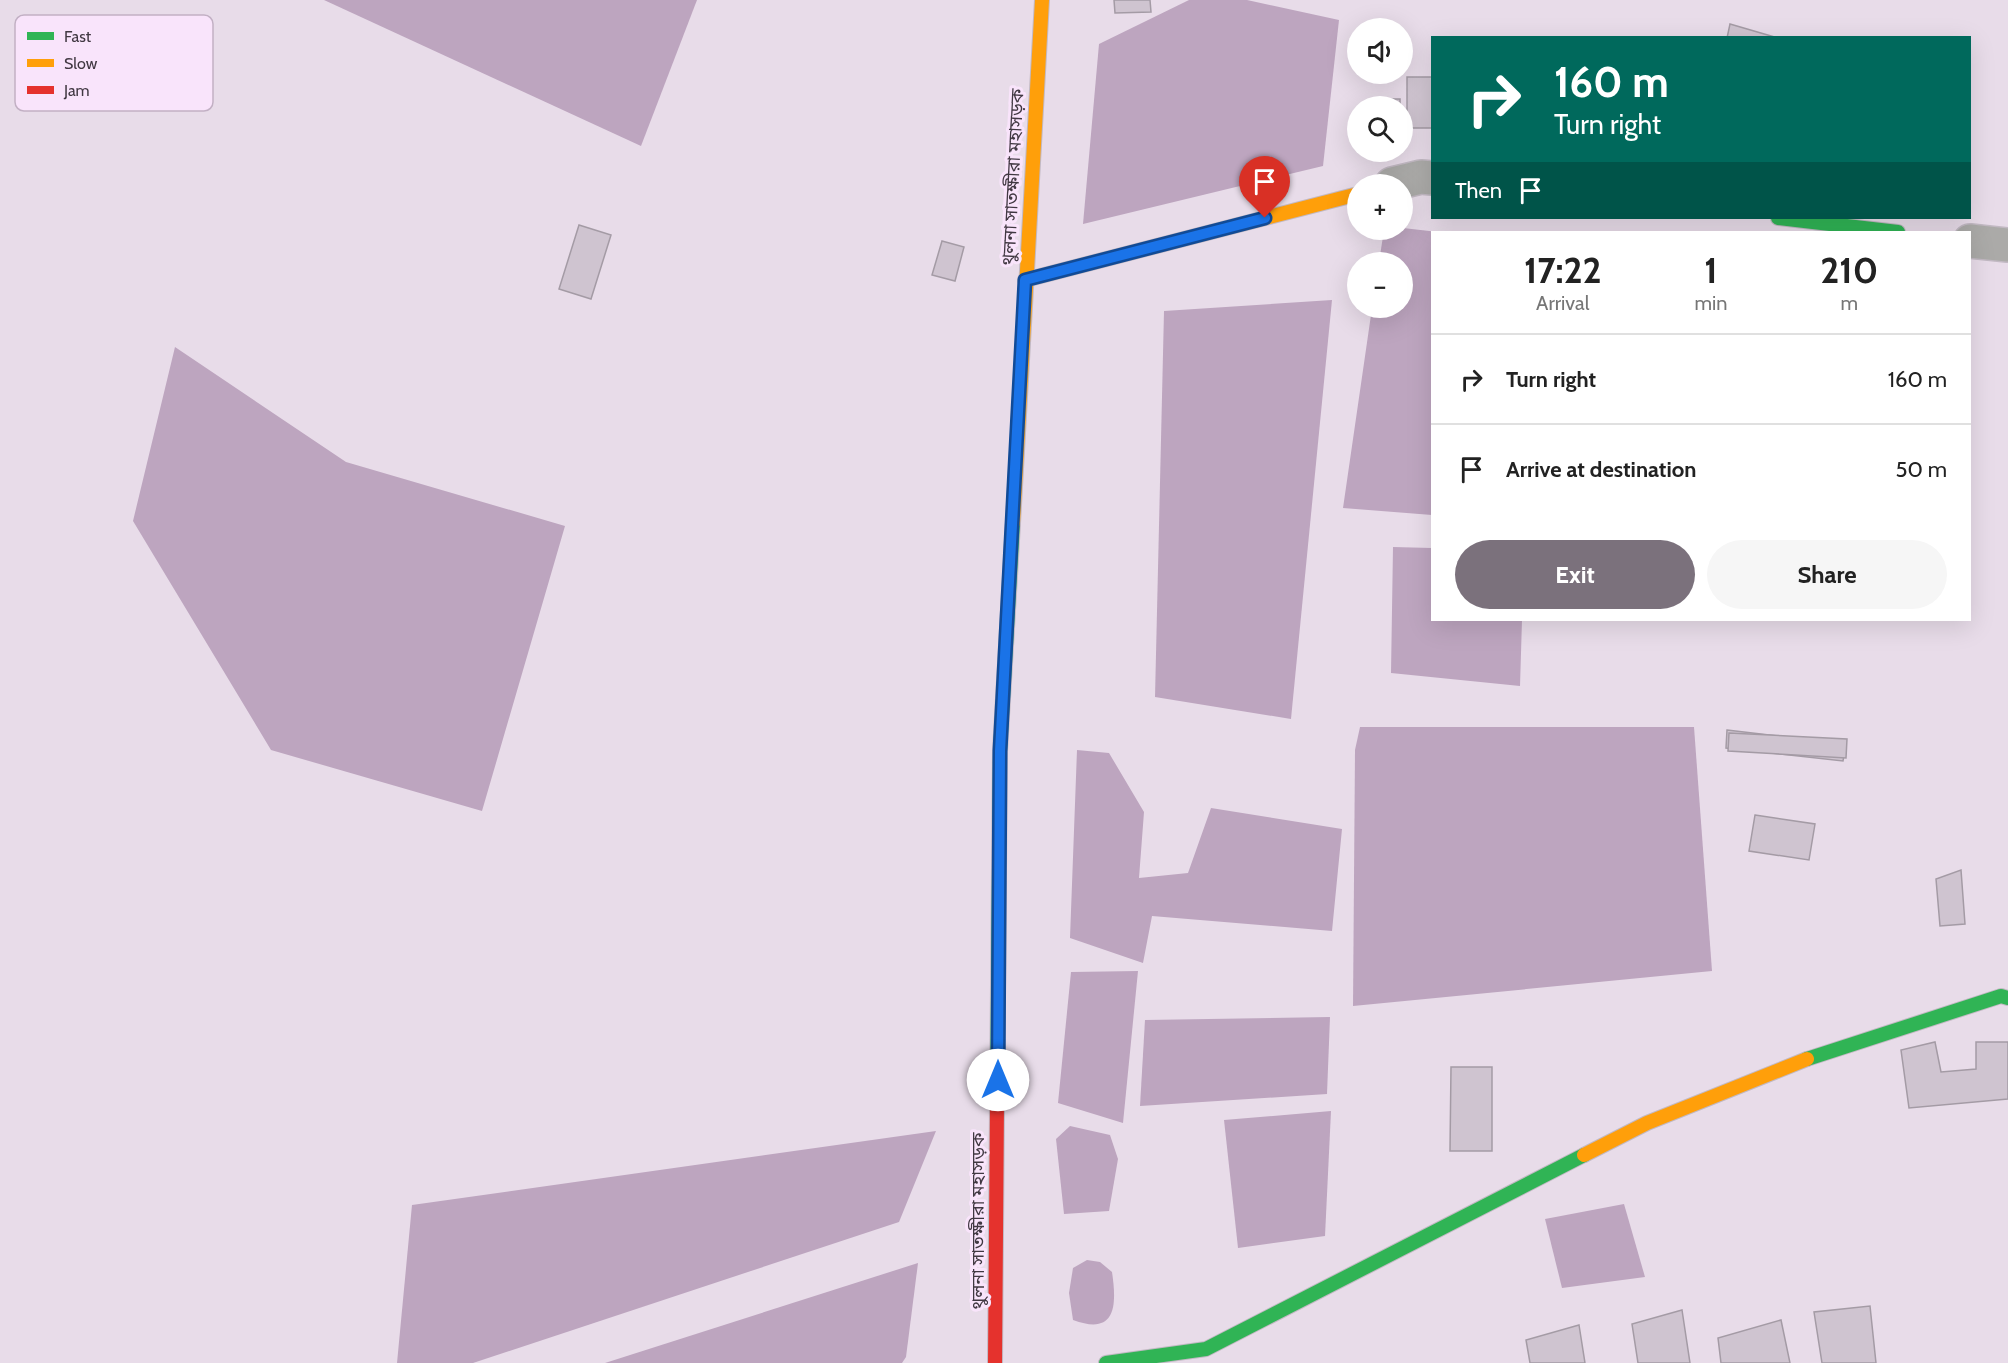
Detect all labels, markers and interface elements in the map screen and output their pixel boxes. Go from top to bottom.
legend [15,15,213,111]
map controls [1347,18,1413,318]
button: sound [1347,18,1413,84]
text: Fast [64,27,92,46]
text: Slow [64,54,98,73]
text: 160 m [1554,56,1669,108]
icon: right [1455,60,1533,138]
text: Jam [63,81,90,100]
street label: থুলনা সাতক্ষীরা মহাসড়ক [997,88,1029,266]
button: search [1347,96,1413,162]
text: Turn right [1554,108,1661,141]
pin [1239,156,1290,218]
icon: arrive [1248,165,1281,198]
button: + [1347,174,1413,240]
icon: arrive [1514,174,1547,207]
text: Then [1455,177,1502,204]
text: 17:22 [1524,248,1602,292]
text: 1 [1704,248,1718,292]
text: 210 [1820,248,1878,292]
button: − [1347,252,1413,318]
text: Arrival [1536,291,1589,315]
text: min [1694,291,1727,315]
text: m [1840,291,1858,315]
icon: right [1455,363,1488,396]
text: Turn right [1506,366,1596,393]
text: 160 m [1888,366,1947,393]
icon: arrive [1455,453,1488,486]
text: Arrive at destination [1506,456,1696,483]
text: 50 m [1895,456,1947,483]
button: Exit [1455,540,1695,609]
button: Share [1707,540,1947,609]
position arrow [966,1048,1030,1112]
street label: থুলনা সাতক্ষীরা মহাসড়ক [967,1132,989,1309]

